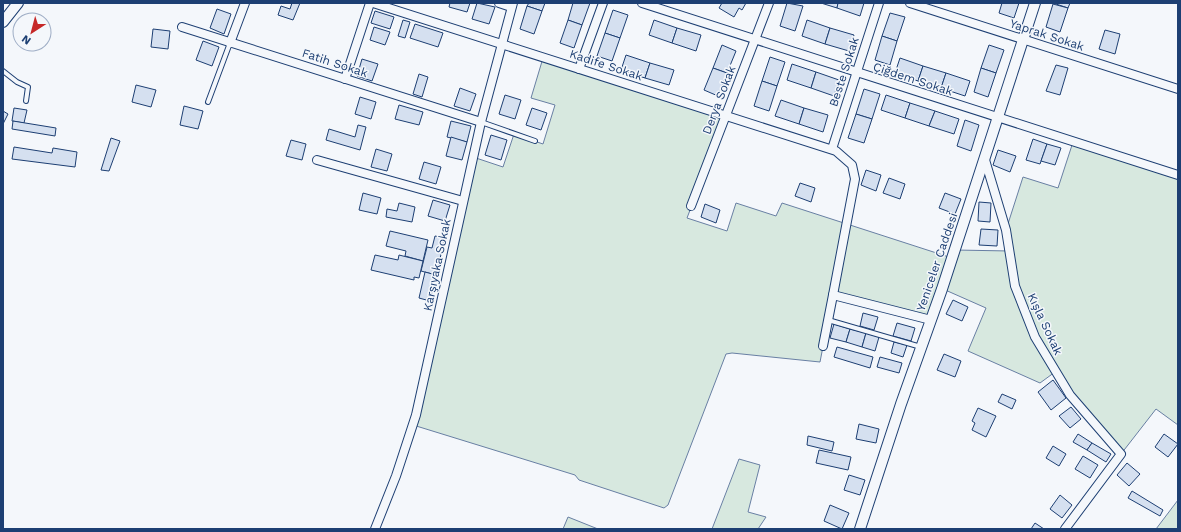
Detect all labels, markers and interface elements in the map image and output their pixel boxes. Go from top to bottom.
north arrow [12,12,52,52]
street label: Yaprak Sokak [1008,16,1086,54]
text: N [19,32,34,47]
street label: Beste Sokak [826,35,862,109]
street label: Fatih Sokak [300,46,370,80]
street label: Kadife Sokak [568,47,644,83]
street label: Çiğdem Sokak [871,60,955,99]
street label: Derya Sokak [700,64,739,136]
street label: Yeniceler Caddesi [914,211,960,313]
street label: Karşıyaka Sokak [420,217,454,312]
street label: Kışla Sokak [1025,291,1066,357]

